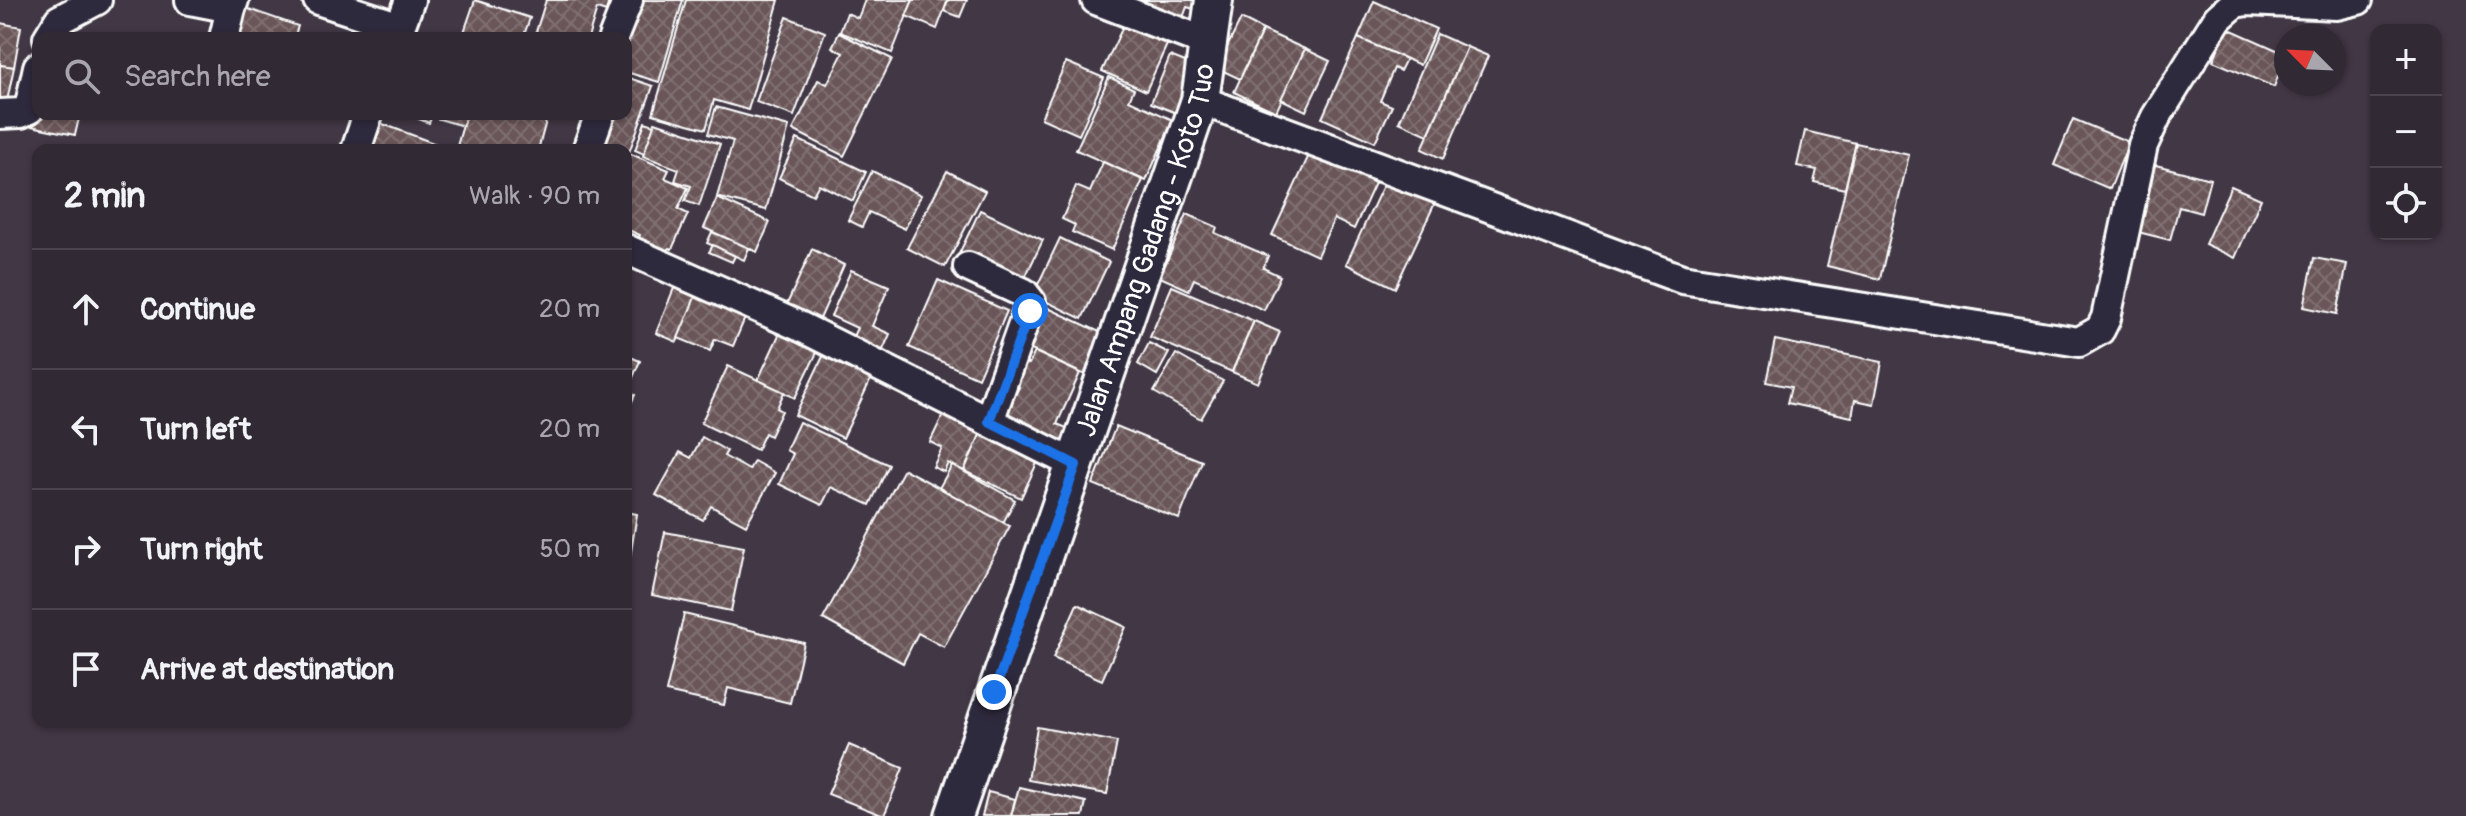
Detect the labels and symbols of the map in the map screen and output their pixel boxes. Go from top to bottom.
north arrow [2274,24,2346,96]
street label: Jalan Ampang Gadang - Koto Tuo [1068,62,1222,441]
route start [1012,293,1048,329]
route end [976,674,1012,710]

